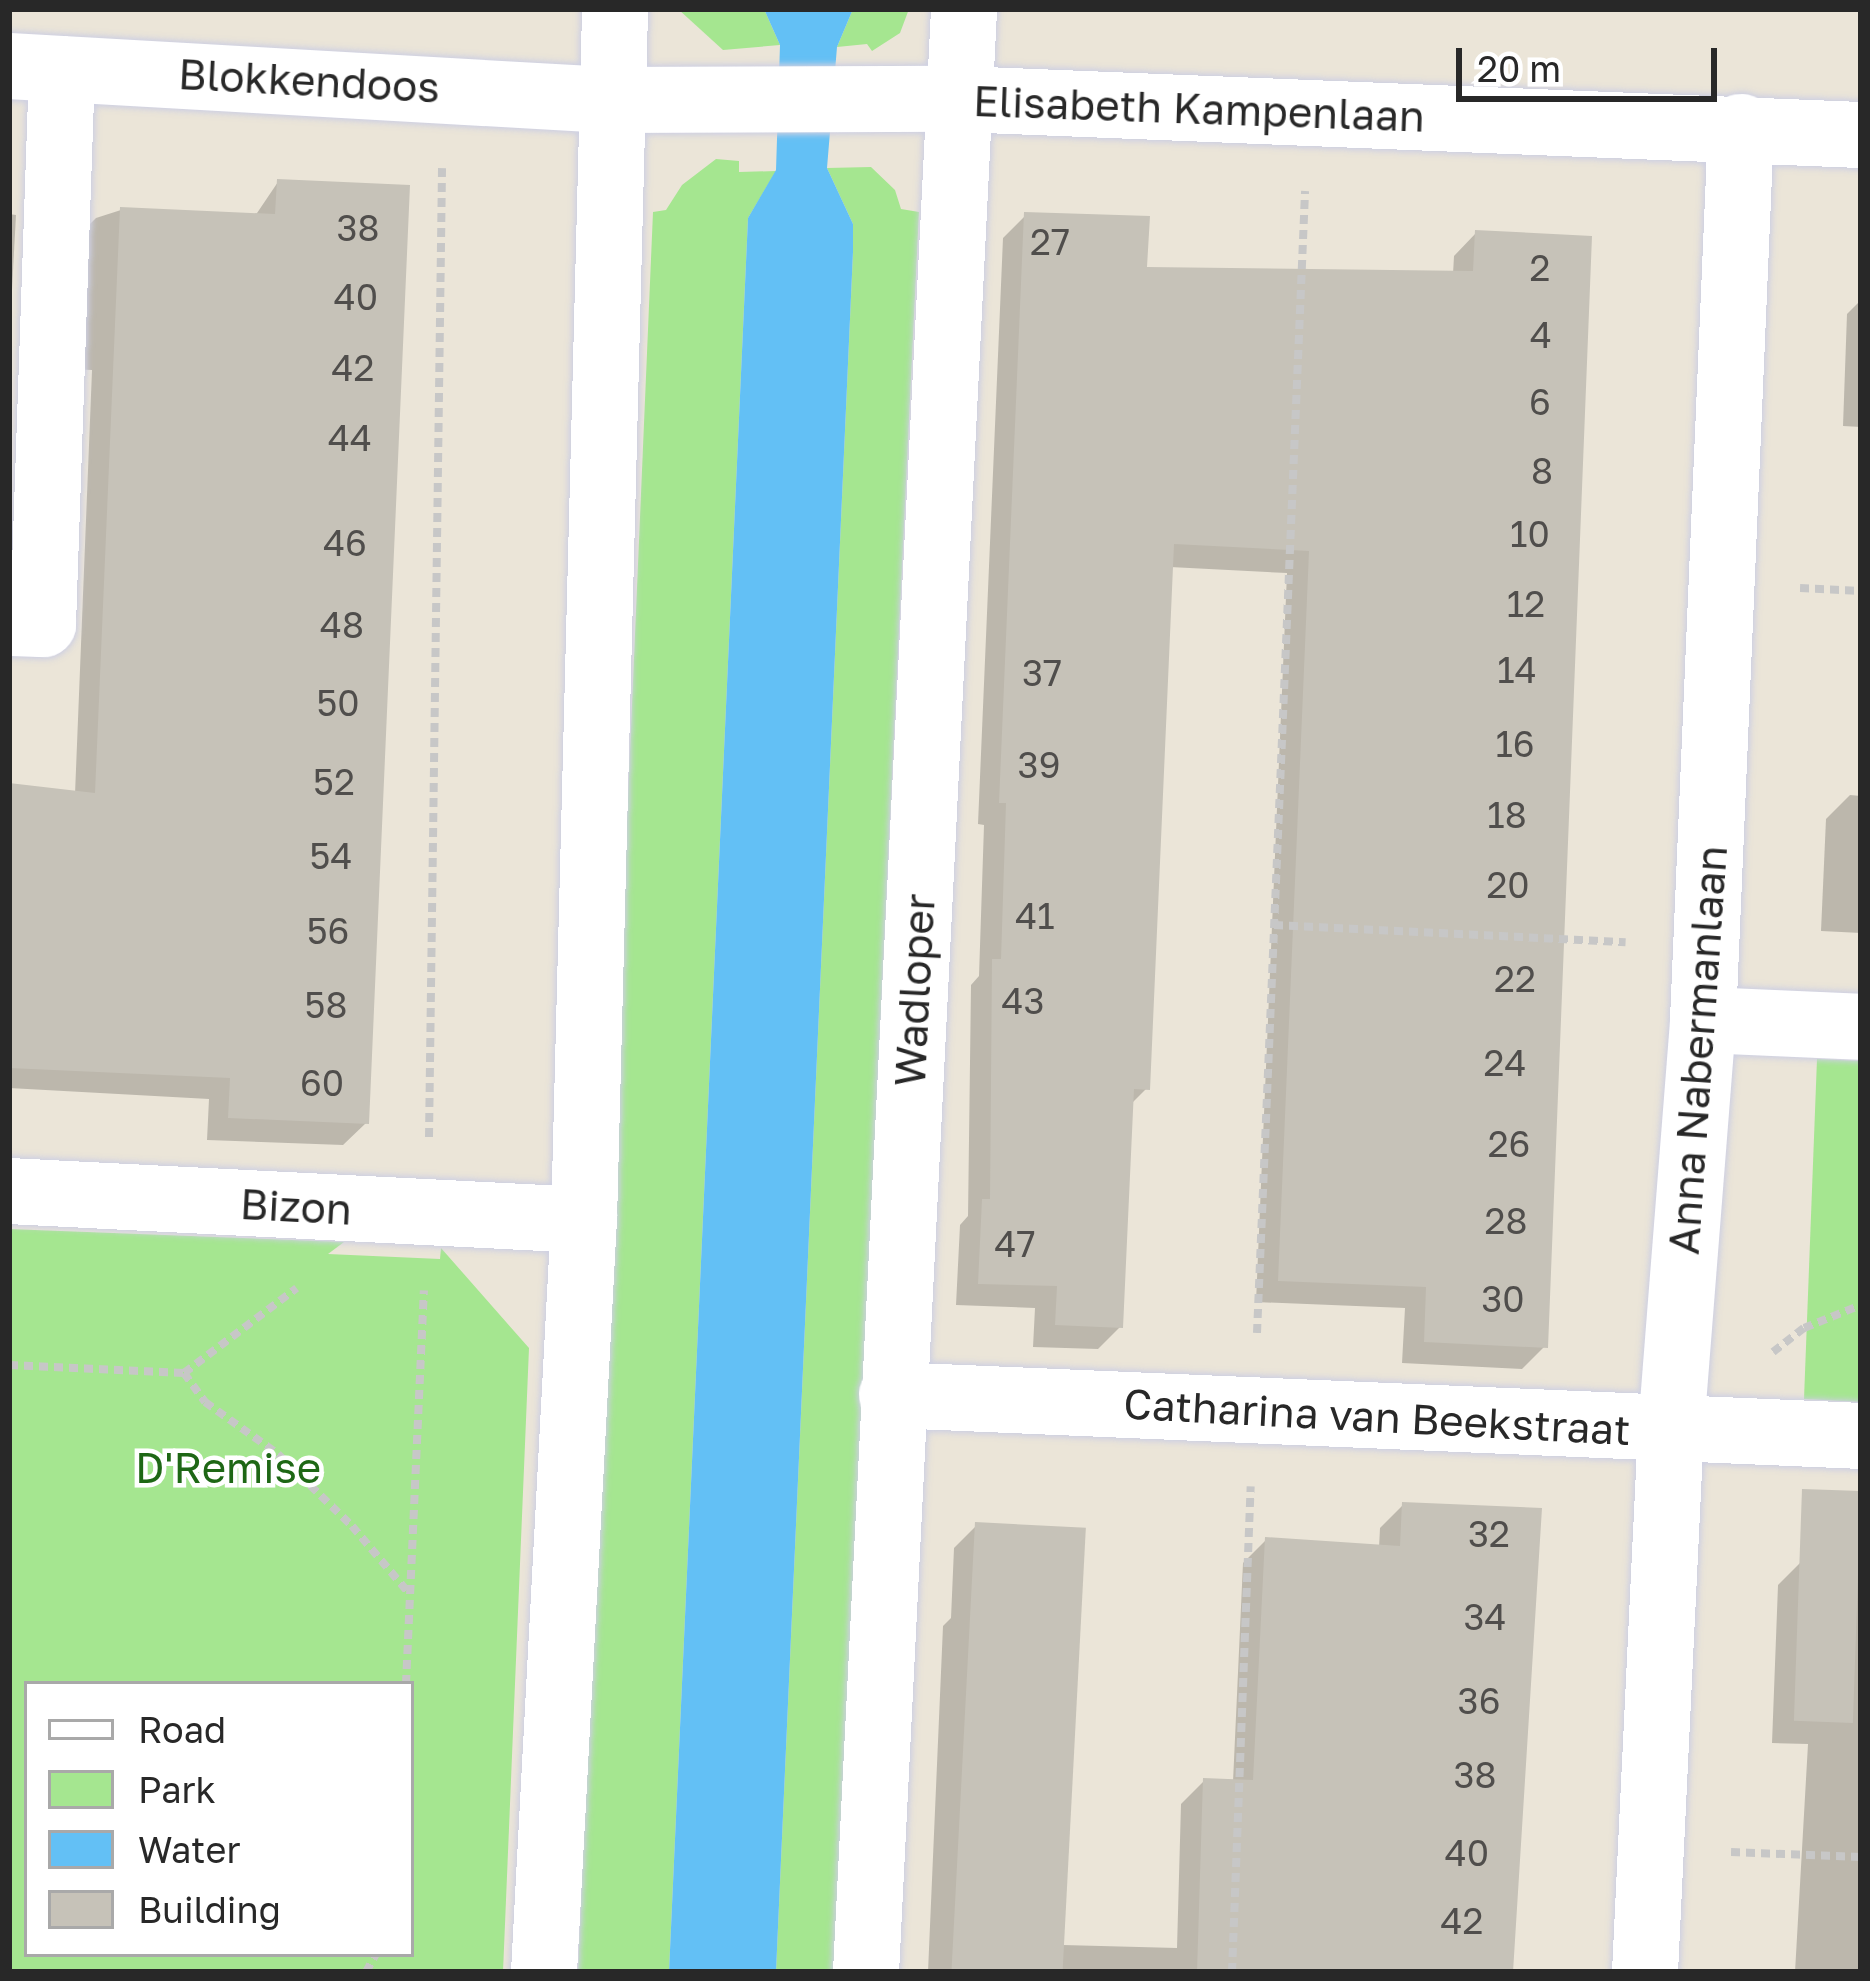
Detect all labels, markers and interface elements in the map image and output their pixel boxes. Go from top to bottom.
scale bar [1462,24,1723,98]
text: 20 m [1477,47,1561,90]
street label: Blokkendoos [177,48,441,112]
street label: Elisabeth Kampenlaan [972,75,1426,141]
house number: 38 [336,206,380,250]
house number: 27 [1030,220,1070,264]
house number: 2 [1530,246,1550,290]
house number: 40 [334,275,378,319]
house number: 4 [1530,313,1552,357]
house number: 42 [332,346,374,390]
house number: 6 [1529,380,1551,424]
house number: 44 [328,416,372,460]
house number: 8 [1531,449,1553,493]
house number: 10 [1510,512,1550,556]
house number: 46 [323,521,367,565]
house number: 12 [1507,582,1545,626]
house number: 48 [320,603,364,647]
house number: 14 [1497,648,1537,692]
house number: 37 [1022,651,1062,695]
house number: 50 [316,681,360,725]
house number: 16 [1495,722,1535,766]
house number: 39 [1018,743,1060,787]
house number: 52 [313,760,355,804]
house number: 18 [1487,793,1527,837]
house number: 54 [310,834,352,878]
street label: Anna Nabermanlaan [1658,844,1736,1256]
house number: 20 [1486,863,1530,907]
street label: Wadloper [884,892,944,1088]
house number: 41 [1015,894,1055,938]
house number: 56 [307,909,349,953]
house number: 22 [1494,957,1536,1001]
house number: 43 [1001,979,1045,1023]
house number: 58 [305,983,347,1027]
house number: 24 [1484,1041,1526,1085]
house number: 60 [300,1061,344,1105]
house number: 26 [1488,1122,1530,1166]
street label: Bizon [239,1178,353,1234]
house number: 28 [1485,1199,1527,1243]
house number: 47 [994,1222,1036,1266]
house number: 30 [1481,1277,1525,1321]
street label: Catharina van Beekstraat [1122,1378,1632,1454]
park label: D'Remise [135,1442,321,1492]
house number: 32 [1468,1512,1510,1556]
house number: 34 [1463,1595,1507,1639]
house number: 36 [1458,1679,1500,1723]
legend [24,1681,414,1957]
text: Road [138,1708,226,1751]
house number: 38 [1453,1753,1497,1797]
text: Park [138,1768,216,1811]
text: Water [138,1828,240,1871]
house number: 40 [1445,1831,1489,1875]
text: Building [138,1888,281,1931]
house number: 42 [1441,1899,1483,1943]

